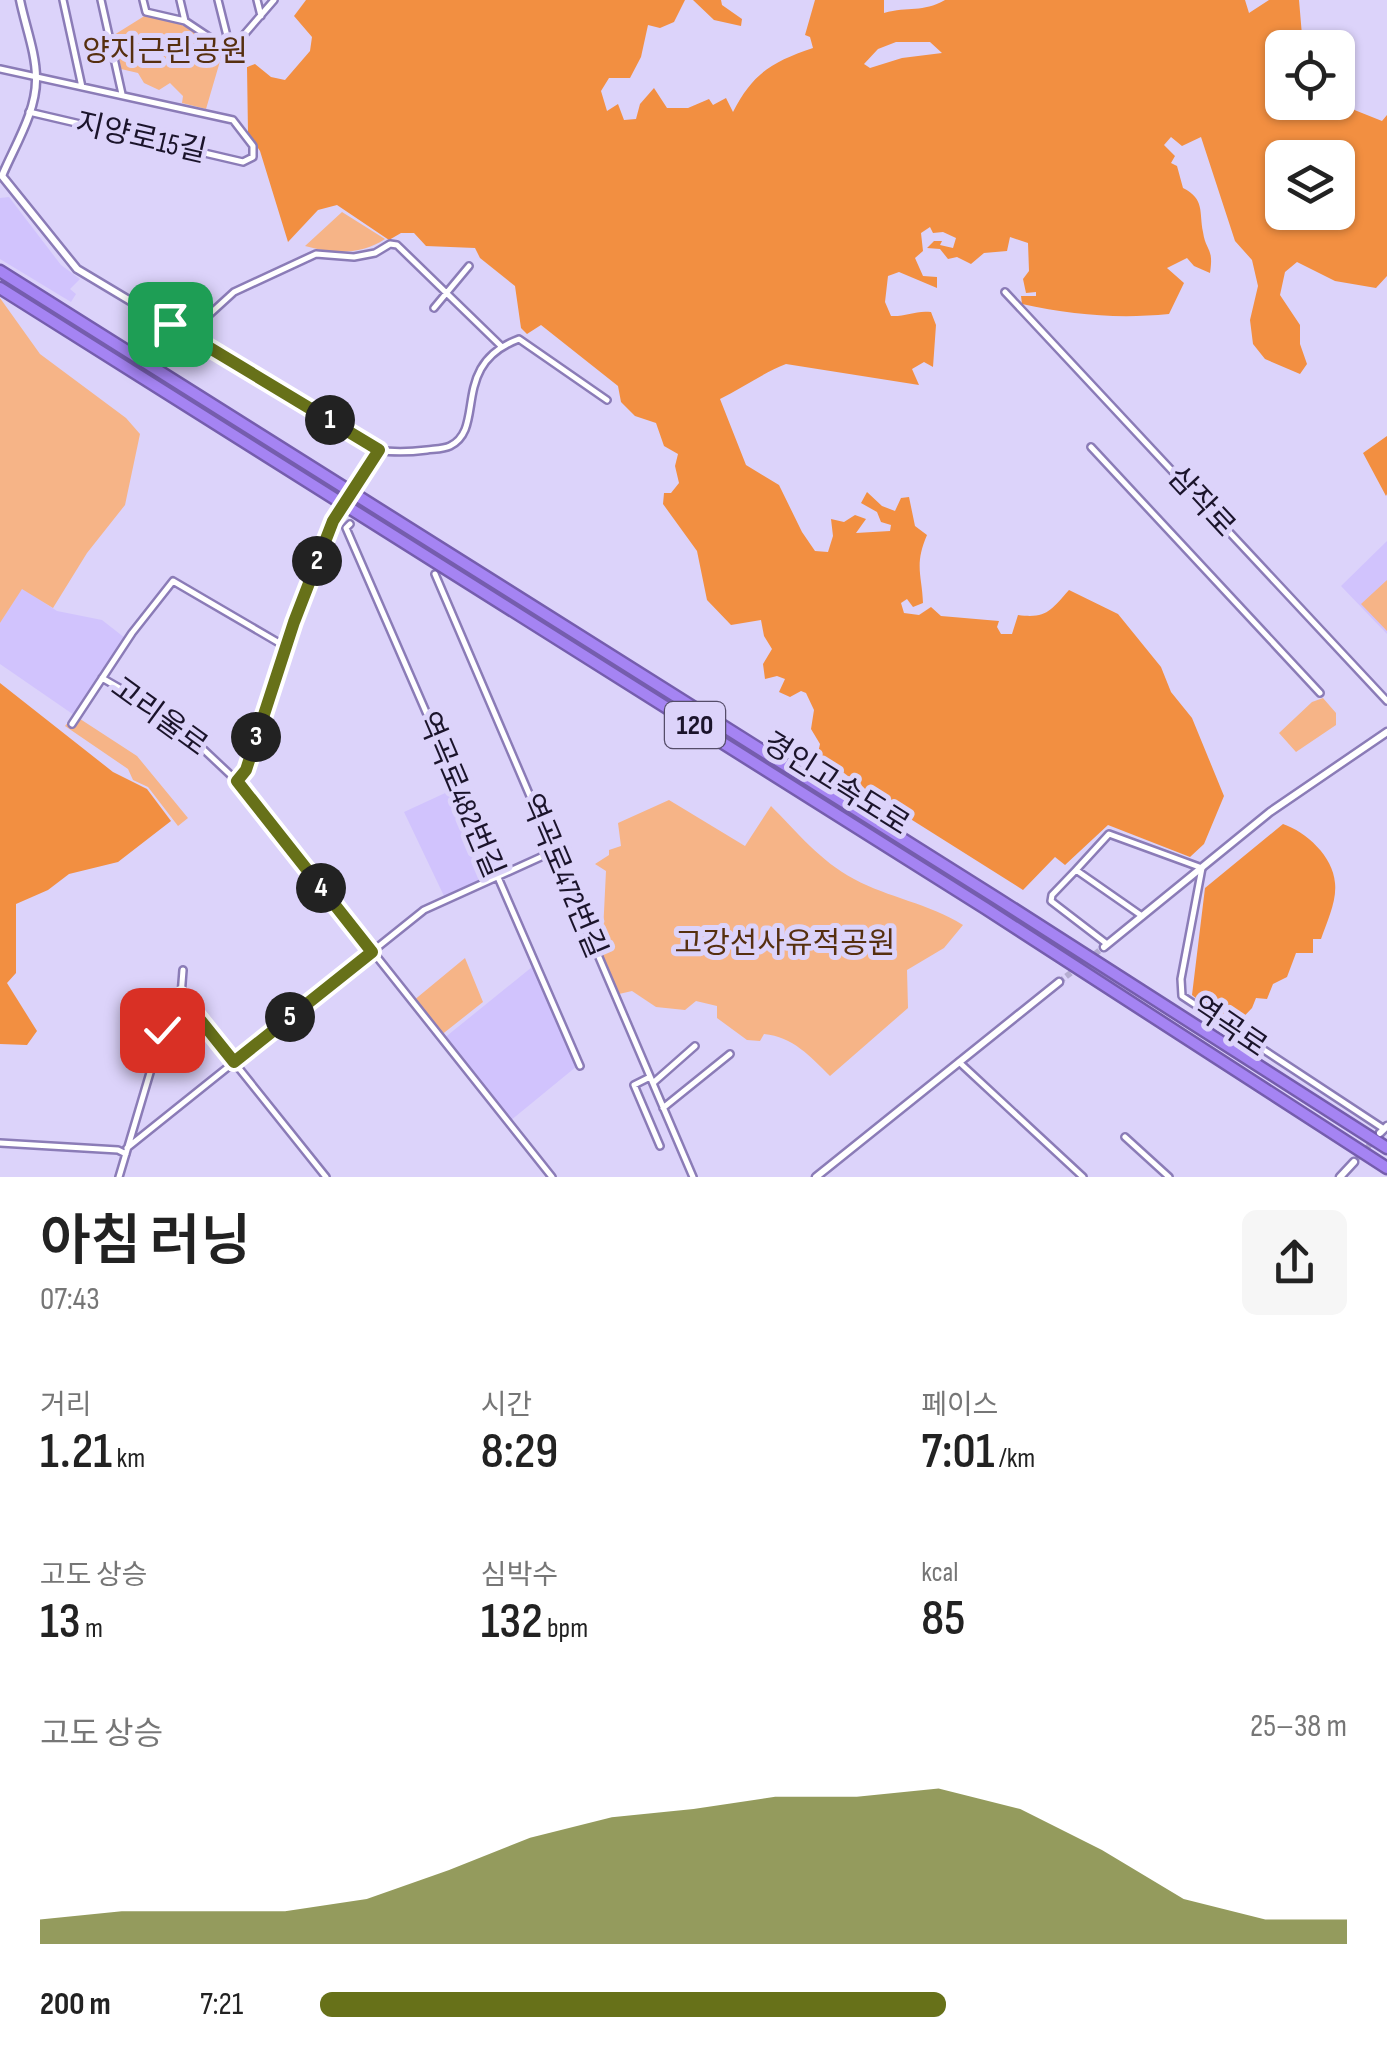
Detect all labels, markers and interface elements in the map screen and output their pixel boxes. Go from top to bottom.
map controls [1265,30,1355,230]
button: locate [1265,30,1355,120]
park label: 양지근린공원 [82,34,248,70]
street label: 지양로15길 [72,106,210,170]
button: layers [1265,140,1355,230]
pin [128,282,213,367]
icon: arrive [143,297,198,352]
pin: 1 [305,395,355,445]
text: 1 [325,403,335,436]
street label: 삼작로 [1160,459,1242,545]
pin: 2 [292,536,342,586]
text: 2 [311,544,323,577]
street label: 고리울로 [104,670,214,764]
road number: 120 [665,702,725,748]
street label: 역곡로482번길 [409,707,511,883]
pin: 3 [231,712,281,762]
text: 3 [250,720,262,753]
street label: 경인고속도로 [756,725,916,843]
street label: 역곡로472번길 [512,789,614,963]
pin: 4 [296,863,346,913]
text: 4 [314,871,328,904]
park label: 고강선사유적공원 [675,926,895,962]
pin [120,988,205,1073]
street label: 역곡로 [1185,989,1273,1065]
pin: 5 [265,992,315,1042]
text: 5 [284,1000,296,1033]
icon: check [135,1003,190,1058]
text: 아침 러닝 [40,1209,251,1276]
button: share [1242,1210,1347,1315]
text: 07:43 [40,1280,100,1319]
text: 거리 [40,1389,92,1422]
text: 시간 [481,1389,532,1422]
text: 페이스 [921,1389,999,1422]
text: 1.21 [40,1422,112,1482]
text: 8:29 [481,1422,558,1482]
text: 7:01 [921,1422,994,1482]
text: km [112,1442,145,1475]
text: /km [994,1442,1035,1475]
text: kcal [921,1556,958,1589]
text: 고도 상승 [40,1559,148,1592]
text: 심박수 [481,1559,558,1592]
text: 85 [921,1589,965,1649]
text: 13 [40,1592,81,1652]
text: 132 [481,1592,543,1652]
text: m [81,1612,103,1645]
text: bpm [543,1612,588,1645]
text: 25–38 m [1250,1707,1347,1746]
text: 고도 상승 [40,1715,163,1754]
text: 200 m [40,1985,111,2024]
text: 7:21 [200,1985,243,2024]

